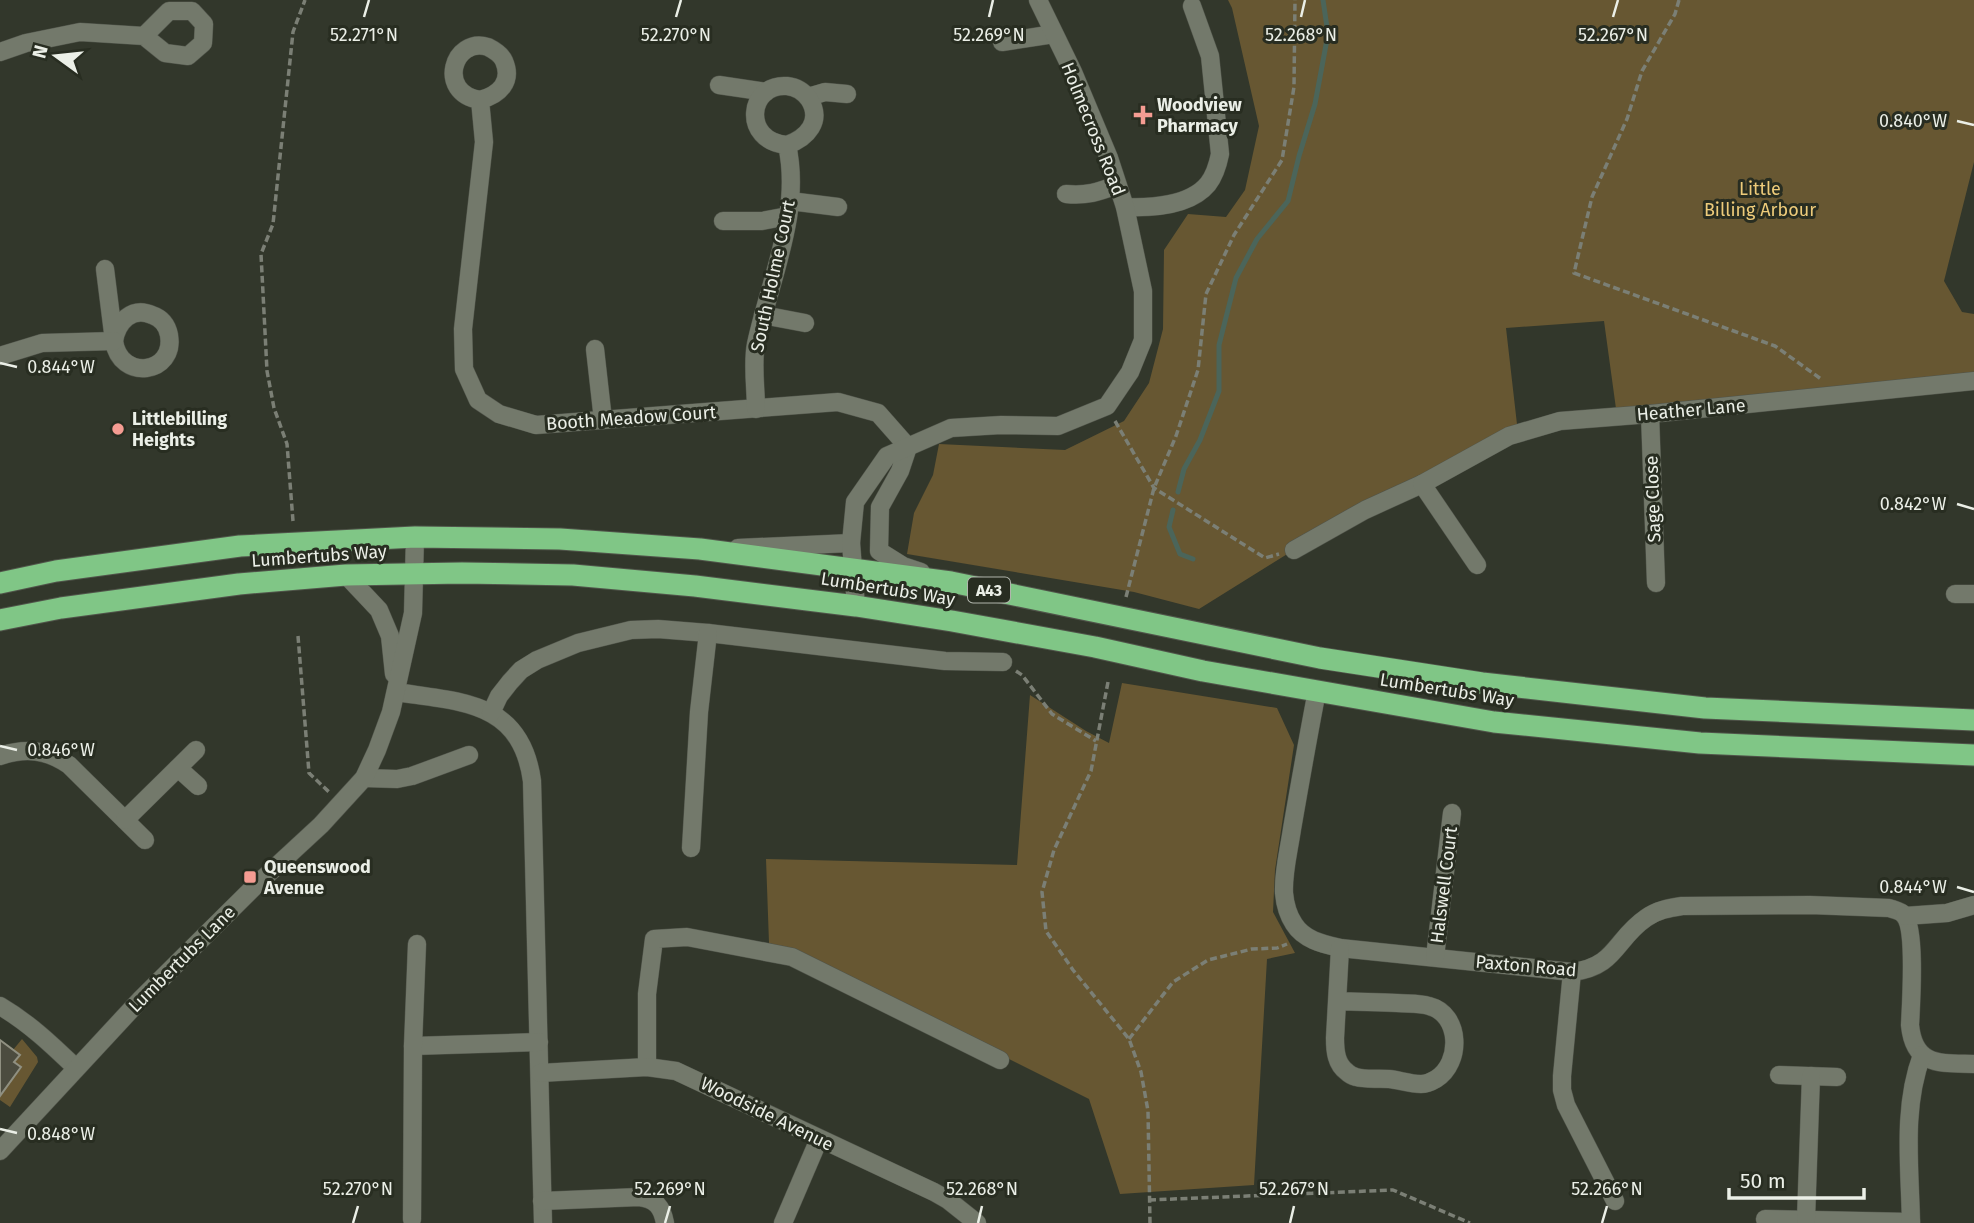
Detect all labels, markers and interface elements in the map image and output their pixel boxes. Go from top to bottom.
north arrow [21,21,91,91]
text: 52.271°N [330,24,398,46]
text: 52.270°N [641,24,711,46]
text: 52.269°N [953,24,1025,46]
text: 52.268°N [1265,24,1337,46]
text: 52.267°N [1578,24,1648,46]
text: N [27,43,53,61]
street label: Holmecross Road [1056,59,1130,199]
place label: Woodview Pharmacy [1157,94,1242,137]
marker: Woodview Pharmacy [1135,107,1151,123]
text: 0.840°W [1879,110,1947,132]
park label: Little Billing Arbour [1704,178,1816,221]
street label: South Holme Court [746,198,800,354]
text: 0.844°W [27,356,95,378]
street label: Heather Lane [1636,394,1746,426]
street label: Booth Meadow Court [545,401,717,435]
place label: Littlebilling Heights [132,408,227,451]
marker: Littlebilling Heights [110,421,126,437]
street label: Sage Close [1640,455,1666,543]
text: 0.842°W [1880,493,1946,515]
street label: Lumbertubs Way [251,540,388,572]
street label: Lumbertubs Way [819,568,957,610]
road number: A43 [968,578,1010,603]
street label: Lumbertubs Way [1378,669,1516,711]
text: 0.846°W [27,739,95,761]
street label: Halswell Court [1426,825,1462,945]
place label: Queenswood Avenue [263,856,371,899]
marker: Queenswood Avenue [242,869,258,885]
text: 0.844°W [1879,876,1947,898]
street label: Lumbertubs Lane [124,901,240,1017]
street label: Paxton Road [1474,951,1578,981]
street label: Woodside Avenue [697,1072,837,1156]
text: 0.848°W [27,1123,95,1145]
scale bar [1729,1156,1864,1200]
text: 50 m [1740,1168,1786,1194]
text: 52.270°N [323,1178,393,1200]
text: 52.269°N [634,1178,706,1200]
text: 52.268°N [946,1178,1018,1200]
text: 52.267°N [1259,1178,1329,1200]
text: 52.266°N [1571,1178,1643,1200]

